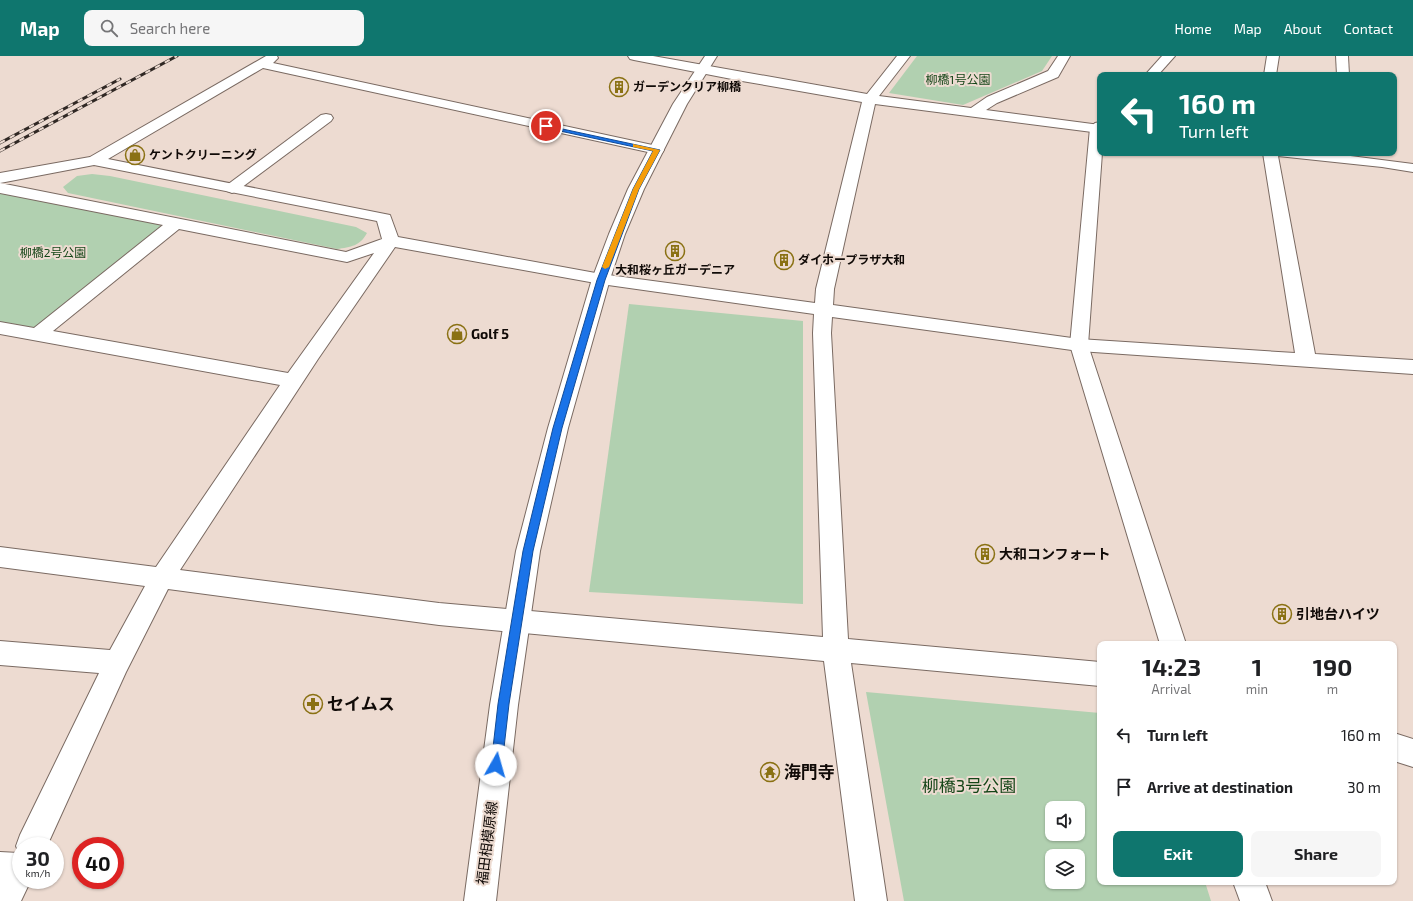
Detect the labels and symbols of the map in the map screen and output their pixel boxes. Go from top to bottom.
park label: 柳橋1号公園 [926,72,990,86]
building icon: ガーデンクリア柳橋 [608,76,630,98]
place label: ガーデンクリア柳橋 [633,79,742,93]
pin [529,109,563,143]
shop icon: ケントクリーニング [124,144,146,166]
place label: ケントクリーニング [149,147,257,161]
building icon: 大和桜ヶ丘ガーデニア [664,240,686,262]
park label: 柳橋2号公園 [20,245,86,259]
building icon: ダイホープラザ大和 [773,249,795,271]
place label: ダイホープラザ大和 [798,252,905,266]
place label: 大和桜ヶ丘ガーデニア [615,262,735,276]
shop icon: Golf 5 [446,323,468,345]
place label: Golf 5 [471,325,509,342]
building icon: 大和コンフォート [974,543,996,565]
place label: 大和コンフォート [999,545,1111,562]
building icon: 引地台ハイツ [1271,603,1293,625]
place label: 引地台ハイツ [1296,605,1380,622]
pharmacy icon: セイムス [302,693,324,715]
place label: セイムス [327,693,395,713]
position arrow [475,744,517,786]
temple icon: 海門寺 [759,761,781,783]
place label: 海門寺 [784,761,835,781]
park label: 柳橋3号公園 [922,775,1016,795]
street label: 福田相模原線 [473,800,500,886]
speed limit sign: 40 [72,837,124,889]

